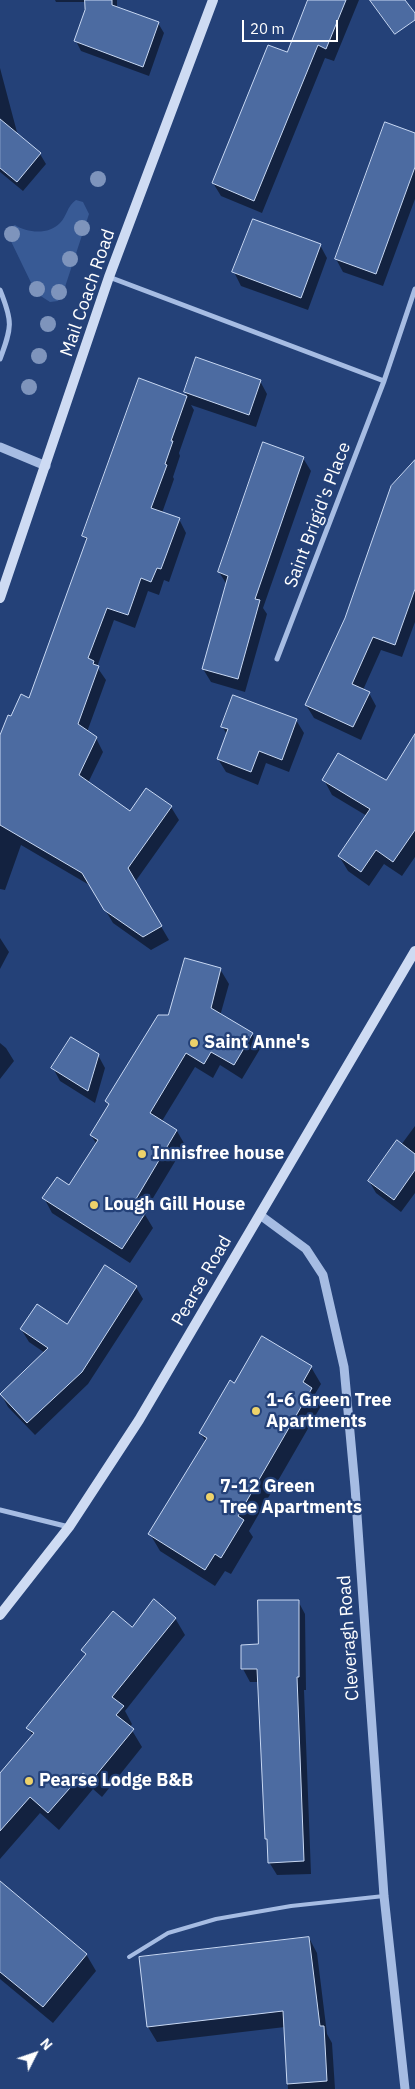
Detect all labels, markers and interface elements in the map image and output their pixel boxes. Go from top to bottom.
scale bar [245,10,341,42]
text: 20 m [250,19,285,38]
street label: Mail Coach Road [56,226,120,360]
street label: Saint Brigid's Place [280,439,356,591]
place label: Saint Anne's [204,1032,310,1054]
marker: Saint Anne's [188,1037,200,1049]
place label: Innisfree house [152,1143,284,1165]
marker: Innisfree house [136,1148,148,1160]
place label: Lough Gill House [104,1194,245,1216]
marker: Lough Gill House [88,1199,100,1211]
street label: Pearse Road [167,1232,237,1330]
place label: 1-6 Green Tree Apartments [266,1390,392,1432]
marker: 1-6 Green Tree Apartments [250,1405,262,1417]
place label: 7-12 Green Tree Apartments [220,1476,362,1518]
marker: 7-12 Green Tree Apartments [204,1491,216,1503]
street label: Cleveragh Road [334,1574,364,1702]
place label: Pearse Lodge B&B [39,1770,193,1792]
marker: Pearse Lodge B&B [23,1775,35,1787]
north arrow [10,2029,60,2079]
text: N [36,2034,56,2054]

